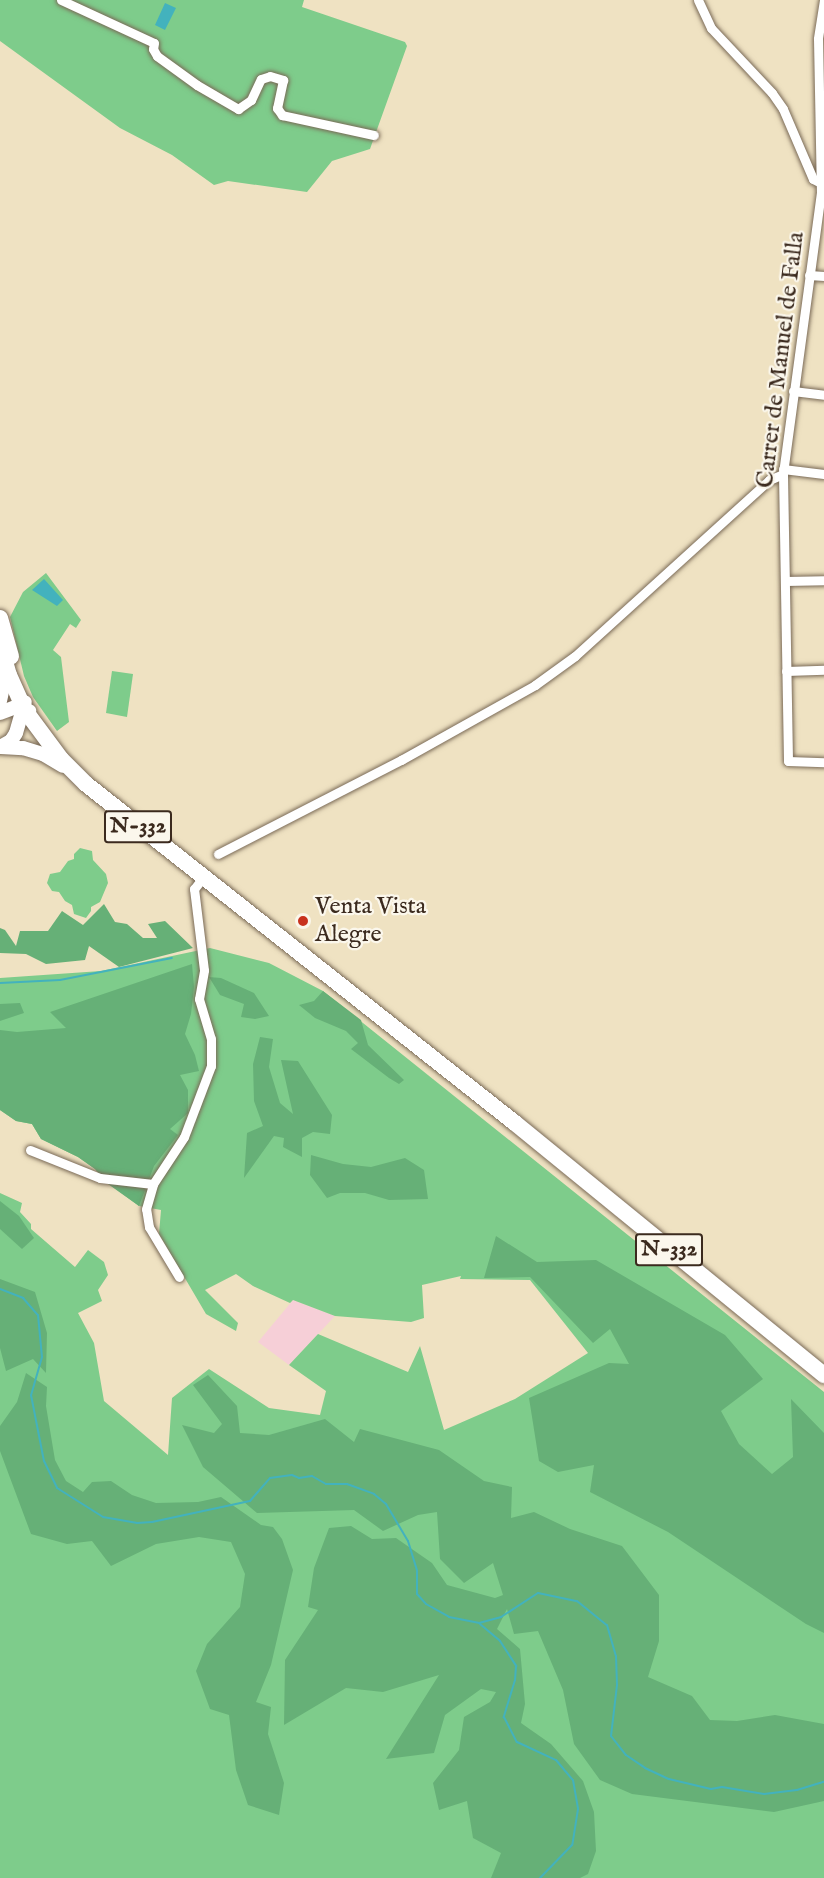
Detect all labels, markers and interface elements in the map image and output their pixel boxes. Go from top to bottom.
street label: Carrer de Manuel de Falla [751,230,811,490]
road number: N-332 [104,808,172,846]
place label: Venta Vista Alegre [315,893,426,949]
marker: Venta Vista Alegre [296,914,310,928]
road number: N-332 [634,1231,704,1269]

